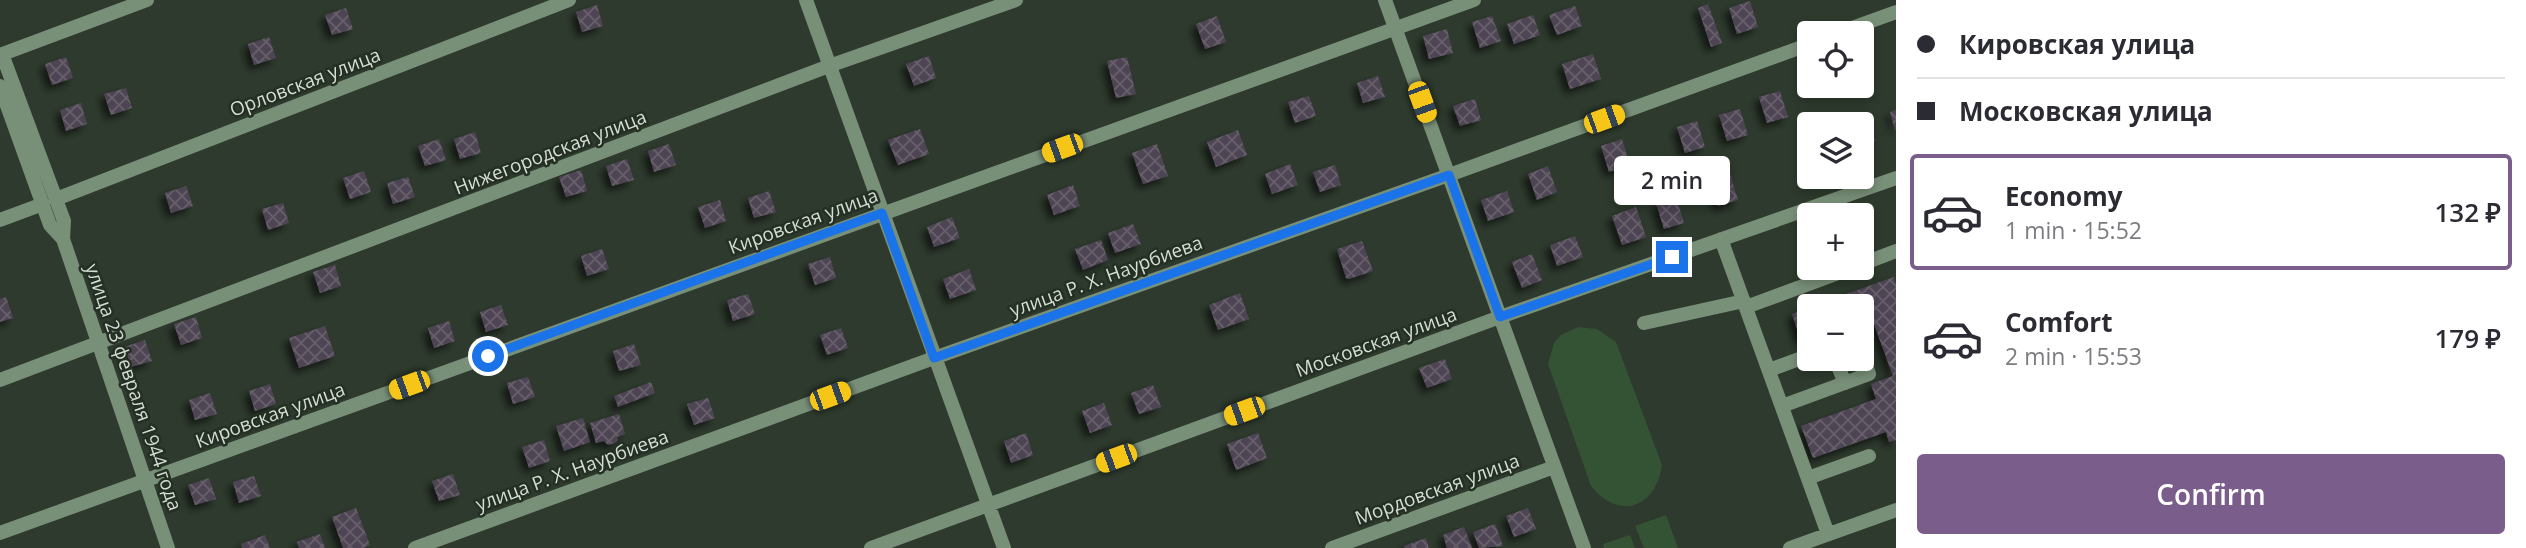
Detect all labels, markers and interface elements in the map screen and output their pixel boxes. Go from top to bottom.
map controls [1797,21,1874,371]
button: locate [1797,21,1874,98]
text: Кировская улица [1959,26,2195,62]
street label: Орловская улица [226,41,384,123]
car [1405,79,1440,125]
text: Московская улица [1959,93,2213,129]
car [1581,102,1628,136]
street label: Нижегородская улица [450,103,650,201]
button: layers [1797,112,1874,189]
car [1039,131,1086,165]
callout: 2 min [1614,156,1730,204]
text: 2 min [1641,164,1703,196]
text: Economy [2005,178,2123,214]
icon: car [1921,181,1984,244]
street label: Кировская улица [725,182,881,260]
text: 132 ₽ [2435,194,2501,230]
button: + [1797,203,1874,280]
text: 1 min · 15:52 [2005,214,2142,246]
street label: улица Р. Х. Наурбиева [1006,229,1206,323]
route end [1656,241,1688,273]
street label: улица 23 февраля 1944 года [79,260,189,514]
button: − [1797,294,1874,371]
street label: Московская улица [1292,301,1460,383]
text: Comfort [2005,304,2112,340]
icon: car [1921,307,1984,370]
text: 179 ₽ [2435,320,2501,356]
route start [472,340,504,372]
text: 2 min · 15:53 [2005,340,2142,372]
car [386,368,433,402]
street label: Кировская улица [192,376,348,454]
car [807,379,854,413]
car [1221,394,1268,428]
street label: улица Р. Х. Наурбиева [472,423,672,517]
car [1093,441,1140,475]
street label: Мордовская улица [1351,447,1523,531]
button: Confirm [1917,454,2505,534]

